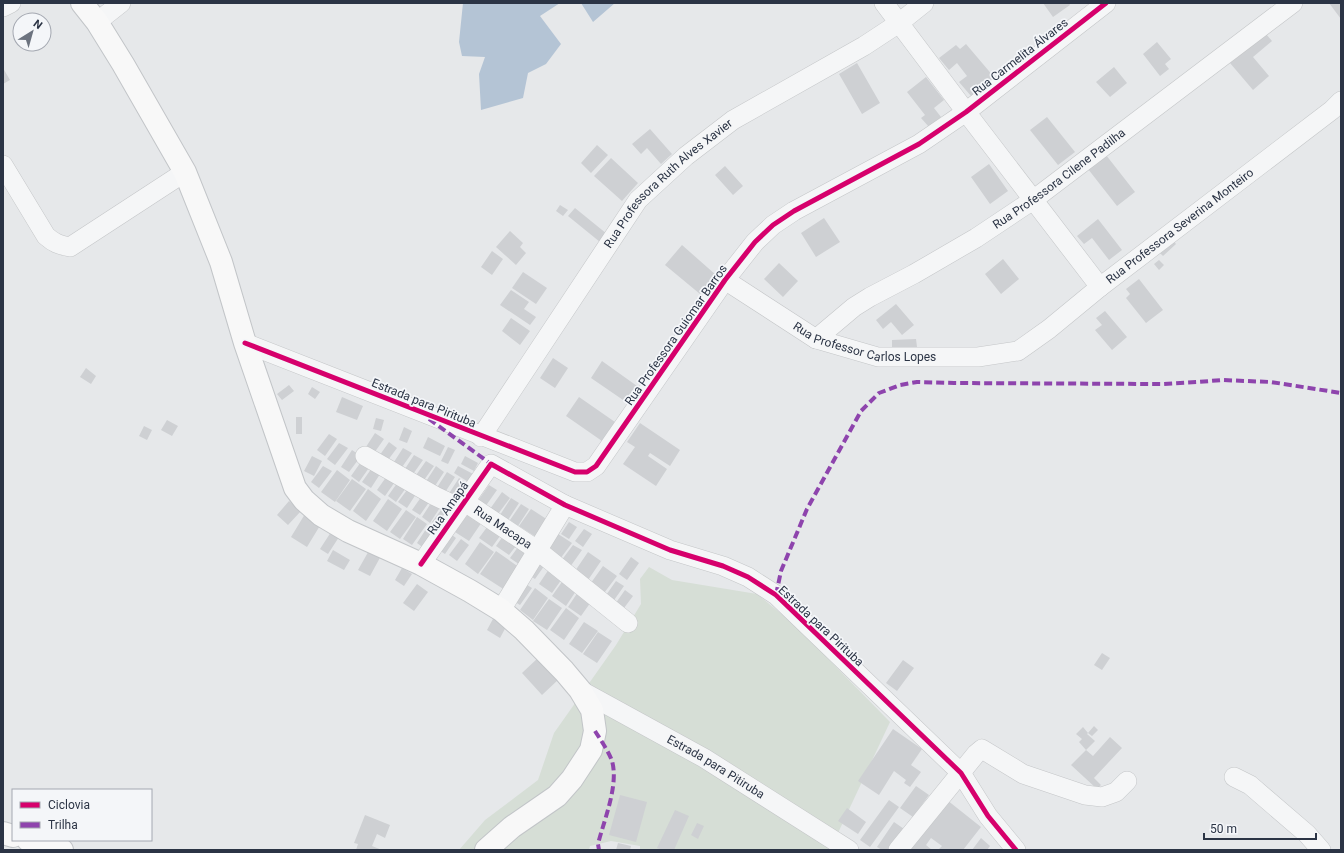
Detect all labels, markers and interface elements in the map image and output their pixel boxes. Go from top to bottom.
north arrow [12,12,52,52]
street label: Rua Carmelita Álvares [969,14,1071,99]
text: N [31,17,45,32]
street label: Rua Professora Ruth Alves Xavier [601,116,735,251]
street label: Rua Professora Cilene Padilha [990,126,1128,232]
street label: Rua Professora Severina Monteiro [1103,165,1256,287]
street label: Rua Professora Guiomar Barros [622,262,730,408]
street label: Rua Professor Carlos Lopes [791,319,936,364]
street label: Estrada para Pirituba [370,376,478,430]
street label: Rua Amapá [425,479,471,537]
street label: Rua Macapa [471,503,534,552]
street label: Estrada para Pirituba [775,583,867,669]
street label: Estrada para Pitiruba [664,732,767,802]
legend [12,789,152,841]
text: Ciclovia [48,798,90,812]
scale bar [1204,815,1316,841]
text: Trilha [48,818,78,832]
text: 50 m [1210,822,1237,836]

